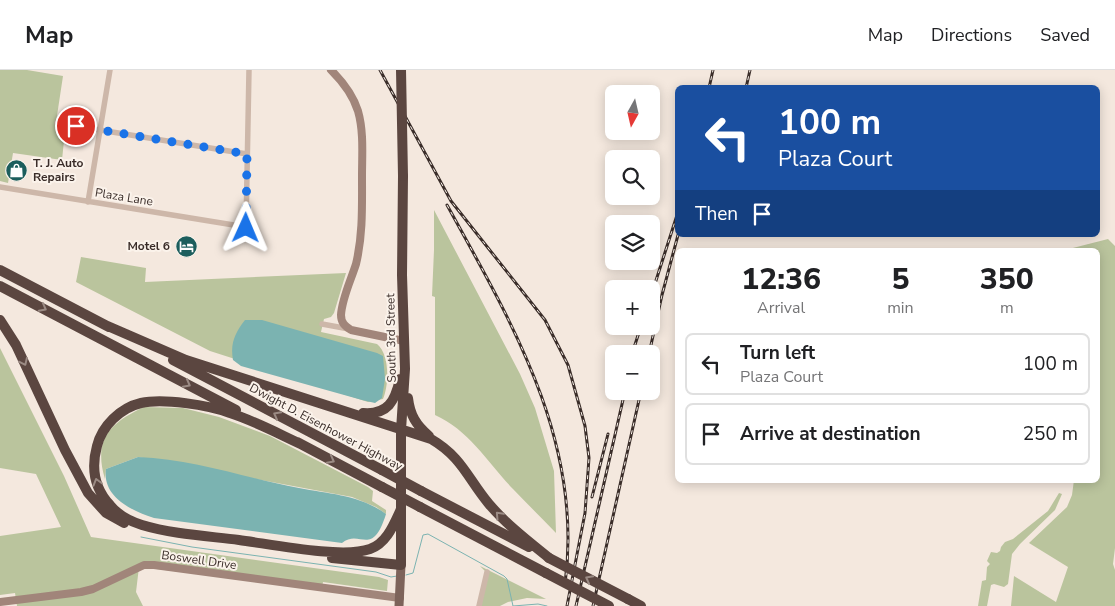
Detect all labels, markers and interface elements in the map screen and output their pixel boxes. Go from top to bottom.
text: Map [25,19,73,51]
text: Map [868,23,903,47]
text: Directions [931,23,1012,47]
text: Saved [1040,23,1090,47]
north arrow [605,85,660,140]
map controls [605,85,660,400]
text: 100 m [778,99,881,146]
pin [55,105,97,147]
icon: left [695,105,760,170]
icon: arrive [62,112,90,140]
text: Plaza Court [778,144,892,174]
button: search [605,150,660,205]
place label: T. J. Auto Repairs [33,155,84,185]
shop icon: T. J. Auto Repairs [5,158,29,182]
street label: Plaza Lane [94,185,154,209]
icon: arrive [748,200,776,228]
position arrow [219,201,271,253]
text: Then [695,201,738,227]
button: layers [605,215,660,270]
hotel icon: Motel 6 [174,234,198,258]
place label: Motel 6 [127,238,170,254]
text: 12:36 [741,259,821,300]
text: 5 [891,259,909,300]
text: 350 [980,259,1034,300]
button: + [605,280,660,335]
street label: South 3rd Street [382,293,400,383]
text: Arrival [757,297,805,319]
text: min [887,297,914,319]
text: m [1000,297,1014,319]
one-way arrow [38,302,47,312]
text: Turn left [740,340,815,366]
button: − [605,345,660,400]
icon: left [697,350,725,378]
text: 100 m [1023,351,1078,377]
one-way arrow [18,357,29,366]
text: Plaza Court [740,366,823,388]
one-way arrow [182,378,191,388]
street label: Dwight D. Eisenhower Highway [247,380,406,475]
one-way arrow [273,411,282,421]
icon: arrive [697,420,725,448]
text: Arrive at destination [740,421,921,447]
text: 250 m [1023,421,1078,447]
one-way arrow [325,454,334,464]
one-way arrow [92,478,102,486]
one-way arrow [496,511,505,520]
street label: Boswell Drive [161,547,237,573]
one-way arrow [585,575,594,585]

